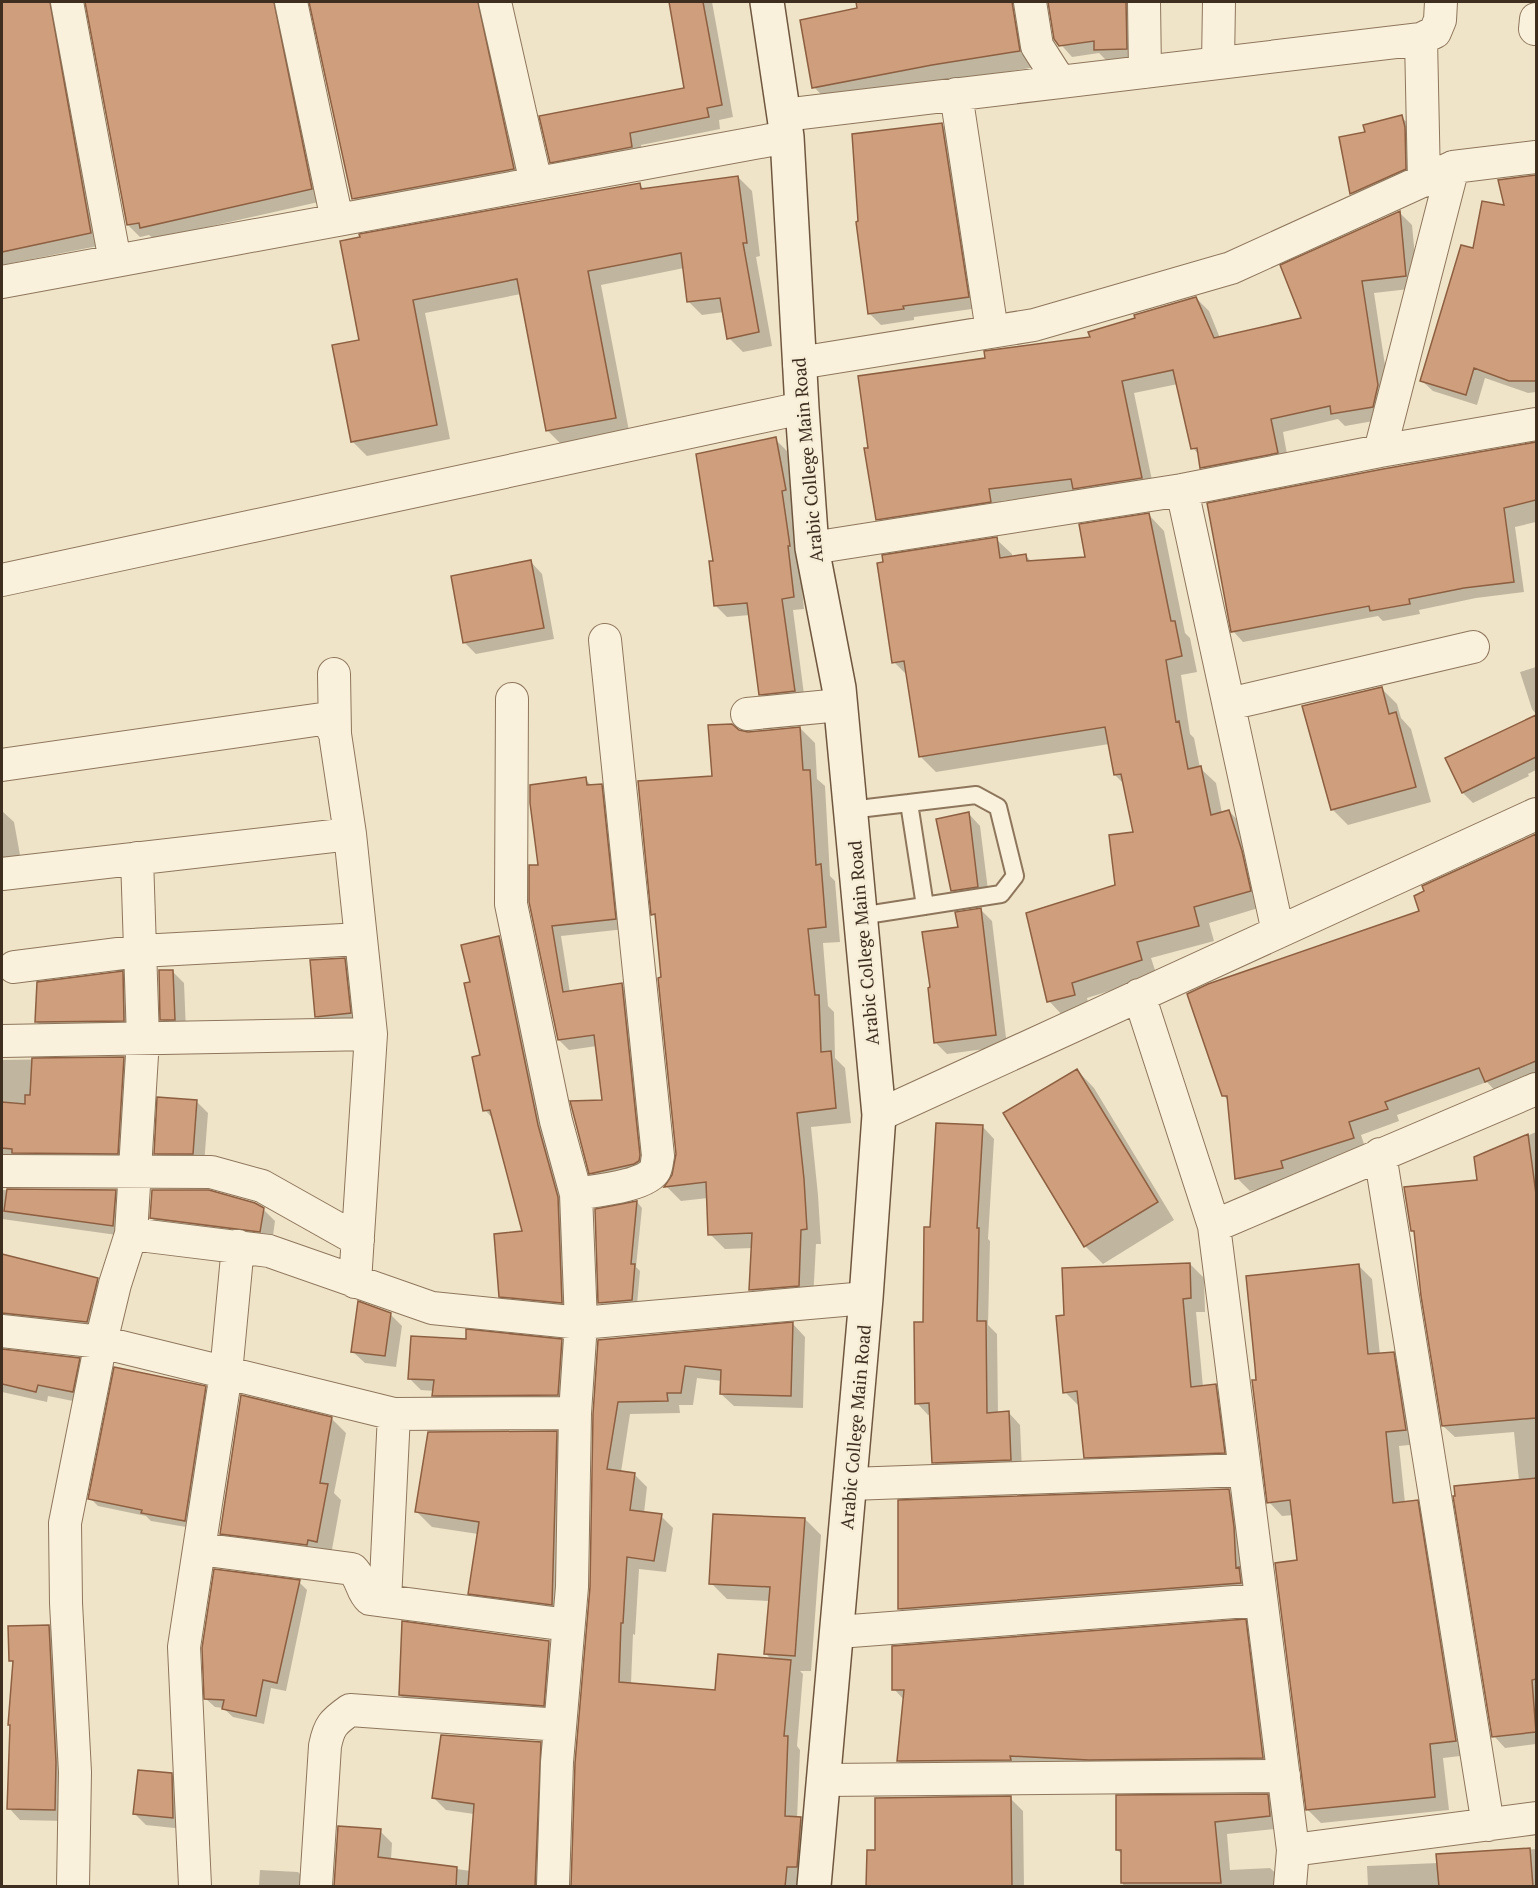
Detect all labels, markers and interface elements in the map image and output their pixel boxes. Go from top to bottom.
street label: Arabic College Main Road [786,357,828,563]
street label: Arabic College Main Road [842,840,884,1046]
street label: Arabic College Main Road [834,1324,876,1530]

